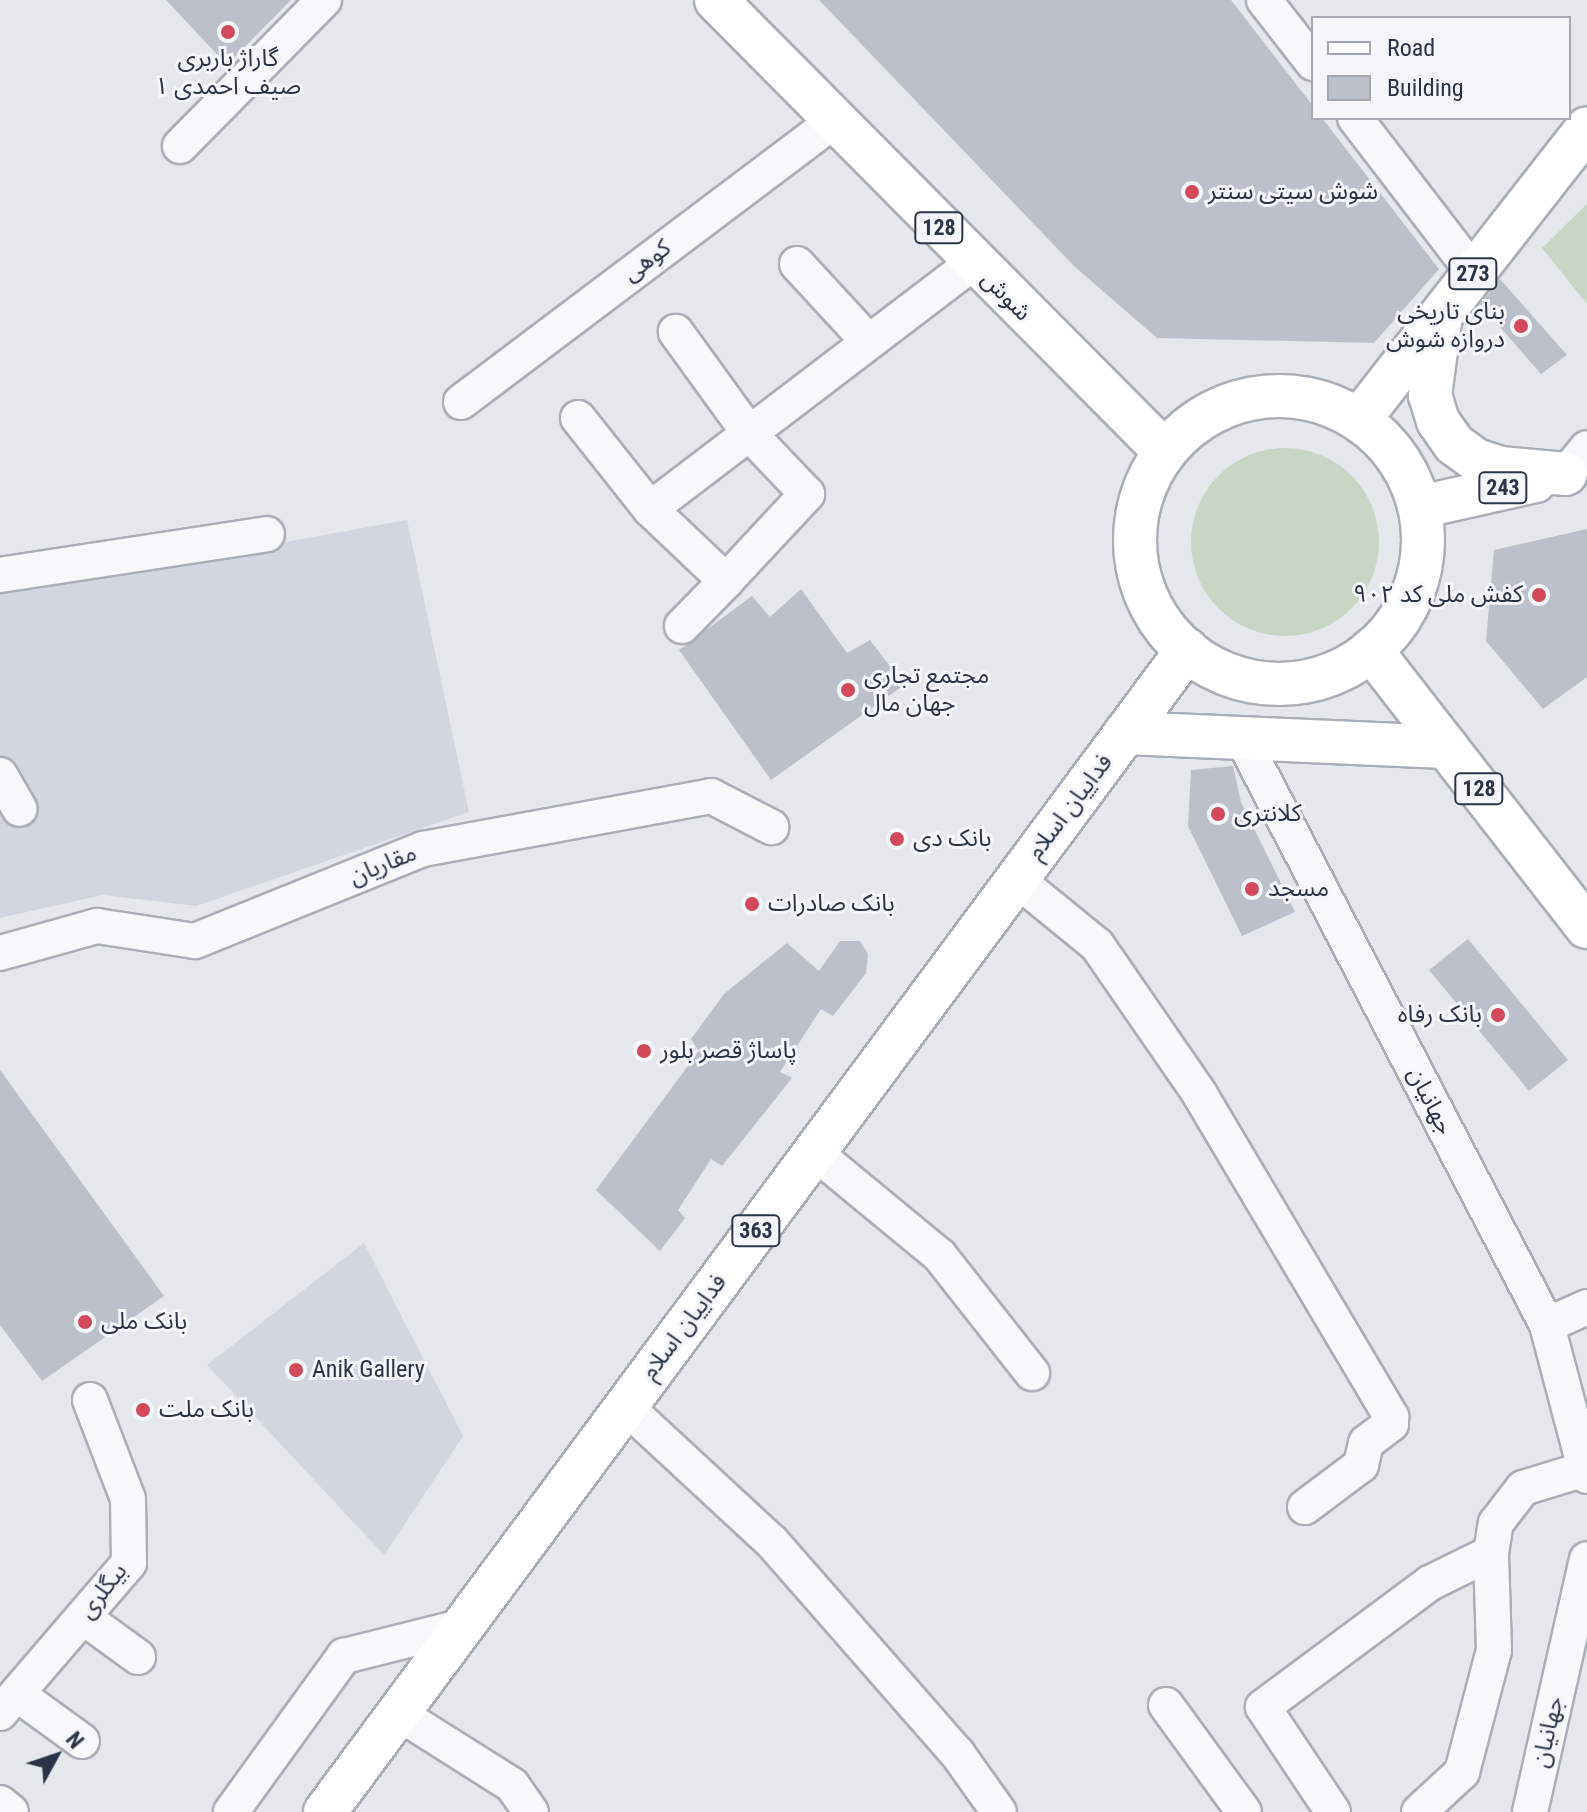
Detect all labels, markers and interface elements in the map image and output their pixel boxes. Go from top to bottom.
legend [1311,16,1571,120]
marker: گاراژ باربری صیف احمدی ۱ [219,23,237,41]
text: Road [1387,34,1435,62]
place label: گاراژ باربری صیف احمدی ۱ [155,45,301,101]
text: Building [1387,74,1464,102]
place label: شوش سیتی سنتر [1208,178,1378,206]
marker: شوش سیتی سنتر [1183,183,1201,201]
road number: 128 [913,210,965,246]
street label: کوهی [617,234,677,288]
road number: 273 [1447,256,1499,292]
street label: شوش [975,265,1037,327]
place label: بنای تاریخی دروازه شوش [1386,298,1505,354]
marker: بنای تاریخی دروازه شوش [1512,317,1530,335]
road number: 243 [1477,470,1529,506]
place label: کفش ملی کد ۹۰۲ [1353,581,1523,609]
marker: کفش ملی کد ۹۰۲ [1530,586,1548,604]
place label: مجتمع تجاری جهان مال [864,662,989,718]
marker: مجتمع تجاری جهان مال [839,681,857,699]
street label: فداییان اسلام [1021,749,1119,865]
road number: 128 [1453,771,1505,807]
place label: کلانتری [1234,800,1301,828]
marker: کلانتری [1209,805,1227,823]
place label: بانک دی [913,825,991,853]
marker: بانک دی [888,830,906,848]
street label: مقاریان [345,839,421,891]
place label: مسجد [1268,875,1329,903]
marker: مسجد [1243,880,1261,898]
place label: بانک صادرات [768,890,895,918]
marker: بانک صادرات [743,895,761,913]
place label: بانک رفاه [1398,1001,1482,1029]
marker: بانک رفاه [1489,1006,1507,1024]
place label: پاساژ قصر بلور [660,1037,797,1065]
marker: پاساژ قصر بلور [635,1042,653,1060]
street label: جهانیان [1401,1062,1459,1140]
road number: 363 [730,1213,782,1249]
street label: فداییان اسلام [635,1269,733,1385]
place label: بانک ملی [101,1308,187,1336]
marker: بانک ملی [76,1313,94,1331]
place label: Anik Gallery [312,1356,425,1384]
marker: Anik Gallery [287,1361,305,1379]
place label: بانک ملت [159,1396,254,1424]
marker: بانک ملت [134,1401,152,1419]
street label: بیگلری [72,1557,134,1625]
street label: جهانیان [1526,1694,1570,1770]
north arrow [16,1716,96,1796]
text: N [61,1727,89,1753]

